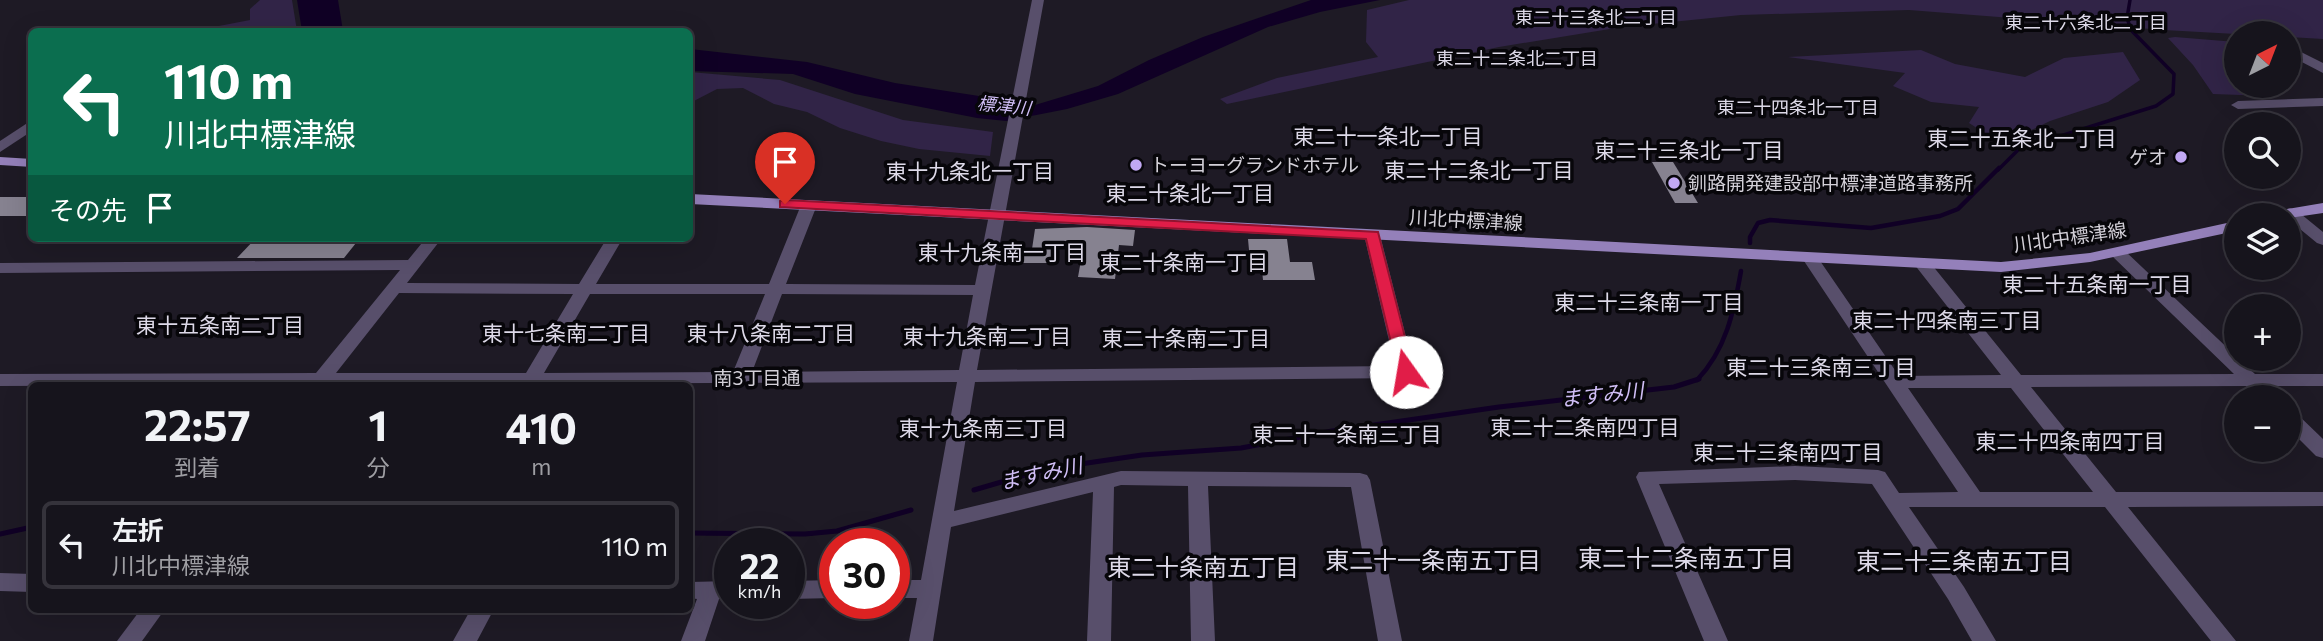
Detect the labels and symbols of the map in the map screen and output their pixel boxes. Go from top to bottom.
district label: 東二十三条北二丁目 [1515,6,1677,28]
district label: 東二十六条北二丁目 [2005,11,2167,33]
north arrow [2224,21,2301,98]
district label: 東二十二条北二丁目 [1436,47,1598,69]
water label: 標津川 [976,91,1034,119]
district label: 東二十四条北一丁目 [1717,96,1879,118]
district label: 東二十一条北一丁目 [1294,123,1483,148]
district label: 東二十五条北一丁目 [1928,125,2117,150]
pin [755,132,815,204]
district label: 東二十三条北一丁目 [1595,137,1784,162]
place label: ゲオ [2129,145,2167,168]
marker: ゲオ [2173,149,2189,165]
place label: トーヨーグランドホテル [1150,153,1359,176]
marker: トーヨーグランドホテル [1128,157,1144,173]
district label: 東二十二条北一丁目 [1385,157,1574,182]
district label: 東十九条北一丁目 [886,158,1054,183]
place label: 釧路開発建設部中標津道路事務所 [1688,171,1973,194]
marker: 釧路開発建設部中標津道路事務所 [1666,175,1682,191]
district label: 東二十条北一丁目 [1106,180,1274,205]
street label: 川北中標津線 [1408,205,1524,234]
street label: 川北中標津線 [2012,217,2128,256]
district label: 東十九条南一丁目 [918,239,1086,264]
district label: 東二十条南一丁目 [1100,249,1268,274]
district label: 東二十五条南一丁目 [2003,271,2192,296]
district label: 東二十三条南一丁目 [1555,289,1744,314]
district label: 東二十四条南三丁目 [1853,307,2042,332]
district label: 東十五条南二丁目 [136,312,304,337]
district label: 東十七条南二丁目 [482,320,650,345]
district label: 東十八条南二丁目 [687,320,855,345]
district label: 東十九条南二丁目 [903,323,1071,348]
district label: 東二十条南二丁目 [1102,325,1270,350]
position arrow [1369,335,1443,409]
district label: 東二十三条南三丁目 [1727,354,1916,379]
street label: 南3丁目通 [714,366,800,389]
water label: ますみ川 [1559,376,1647,410]
district label: 東二十二条南四丁目 [1491,414,1680,439]
district label: 東十九条南三丁目 [899,415,1067,440]
district label: 東二十一条南三丁目 [1253,421,1442,446]
district label: 東二十四条南四丁目 [1976,428,2165,453]
district label: 東二十三条南四丁目 [1694,439,1883,464]
water label: ますみ川 [997,451,1086,493]
speed limit sign: 30 [819,528,910,619]
district label: 東二十二条南五丁目 [1578,543,1794,572]
district label: 東二十一条南五丁目 [1325,545,1541,574]
district label: 東二十三条南五丁目 [1856,546,2072,575]
district label: 東二十条南五丁目 [1107,552,1299,581]

